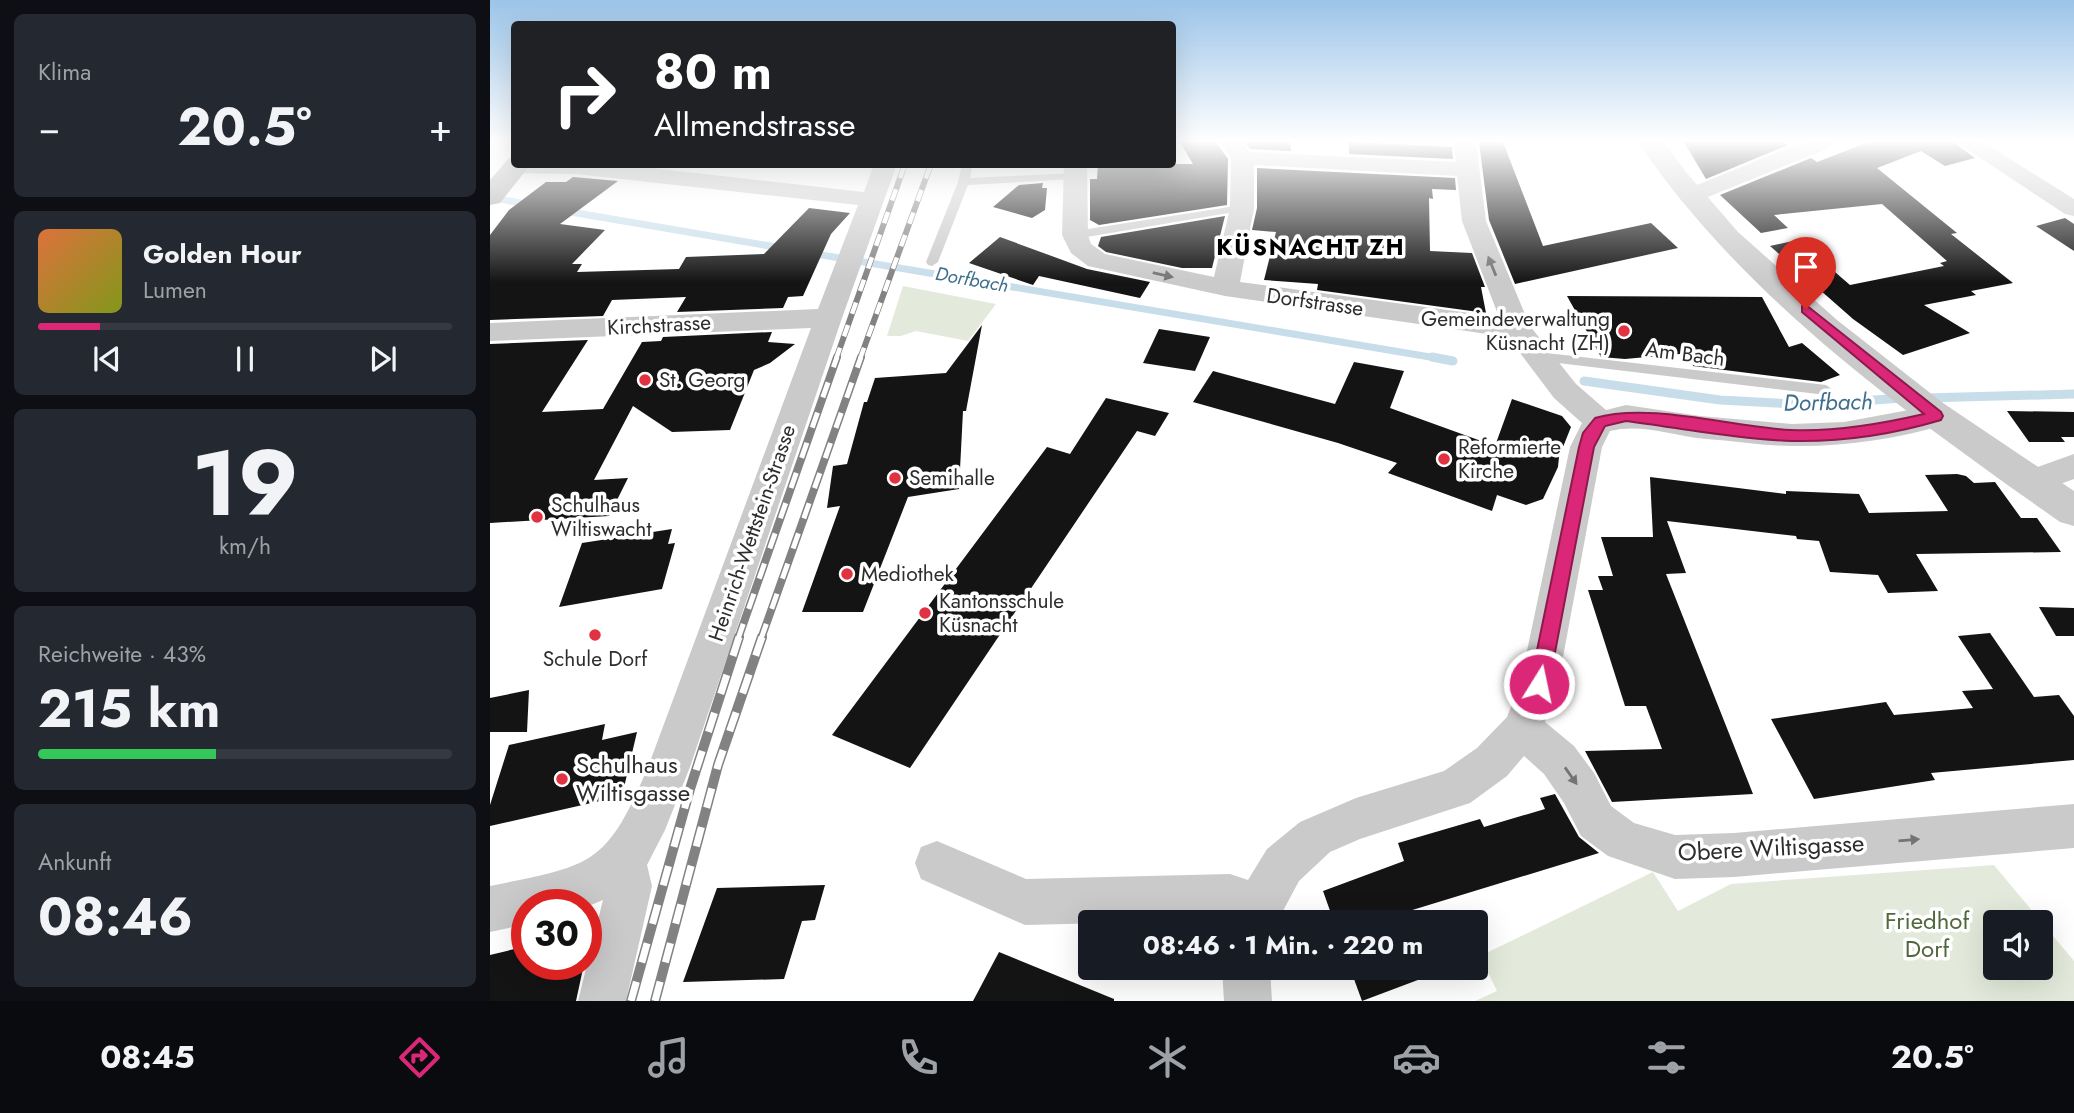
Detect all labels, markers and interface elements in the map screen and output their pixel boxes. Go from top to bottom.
text: 80 m [654,37,772,107]
icon: right [539,49,630,140]
text: Klima [38,55,91,89]
text: 20.5° [177,89,312,165]
text: − [38,100,60,155]
text: + [429,100,452,155]
text: Allmendstrasse [654,102,856,148]
district label: KÜSNACHT ZH [1216,230,1406,264]
text: Golden Hour [143,235,302,273]
pin [1776,237,1836,309]
icon: arrive [1787,248,1825,286]
one-way arrow [1486,255,1497,276]
water label: Dorfbach [933,260,1011,299]
one-way arrow [1152,270,1174,281]
text: Lumen [143,273,207,307]
street label: Dorfstrasse [1265,280,1366,324]
place label: Gemeindeverwaltung Küsnacht (ZH) [1421,304,1610,358]
street label: Kirchstrasse [606,307,712,343]
marker: Gemeindeverwaltung Küsnacht (ZH) [1616,323,1632,339]
street label: Am Bach [1644,334,1726,374]
icon: previous [88,340,126,378]
icon: pause [226,340,264,378]
icon: next [364,340,402,378]
place label: St. Georg [659,365,746,395]
marker: St. Georg [637,372,653,388]
water label: Dorfbach [1783,384,1873,420]
text: 19 [191,418,299,549]
street label: Heinrich-Wettstein-Strasse [701,421,803,645]
place label: Reformierte Kirche [1458,432,1561,486]
marker: Reformierte Kirche [1436,451,1452,467]
place label: Semihalle [909,463,995,493]
marker: Semihalle [887,470,903,486]
place label: Schulhaus Wiltiswacht [551,490,651,544]
marker: Schulhaus Wiltiswacht [529,509,545,525]
text: km/h [219,529,271,563]
place label: Mediothek [861,559,955,589]
marker: Mediothek [839,566,855,582]
place label: Kantonsschule Küsnacht [939,586,1064,640]
marker: Kantonsschule Küsnacht [917,605,933,621]
marker: Schule Dorf [587,627,603,643]
text: Reichweite · 43% [38,637,206,671]
place label: Schule Dorf [543,644,648,674]
position arrow [1502,647,1576,721]
text: 215 km [38,671,220,747]
place label: Schulhaus Wiltisgasse [576,747,690,810]
one-way arrow [1564,767,1578,785]
marker: Schulhaus Wiltisgasse [554,771,570,787]
street label: Obere Wiltisgasse [1677,825,1865,870]
one-way arrow [1898,834,1920,845]
text: Ankunft [38,845,111,879]
text: 08:46 [38,879,193,955]
speed limit sign: 30 [511,889,602,980]
park label: Friedhof Dorf [1885,903,1970,966]
map controls [1983,910,2053,980]
button: sound [1983,910,2053,980]
text: 08:46 · 1 Min. · 220 m [1143,926,1423,964]
icon: directions [395,1033,444,1082]
icon: music [644,1033,693,1082]
icon: phone [894,1033,943,1082]
icon: climate [1143,1033,1192,1082]
icon: car [1392,1033,1441,1082]
icon: filters [1642,1033,1691,1082]
text: 08:45 [100,1034,195,1080]
text: 20.5° [1891,1034,1974,1080]

